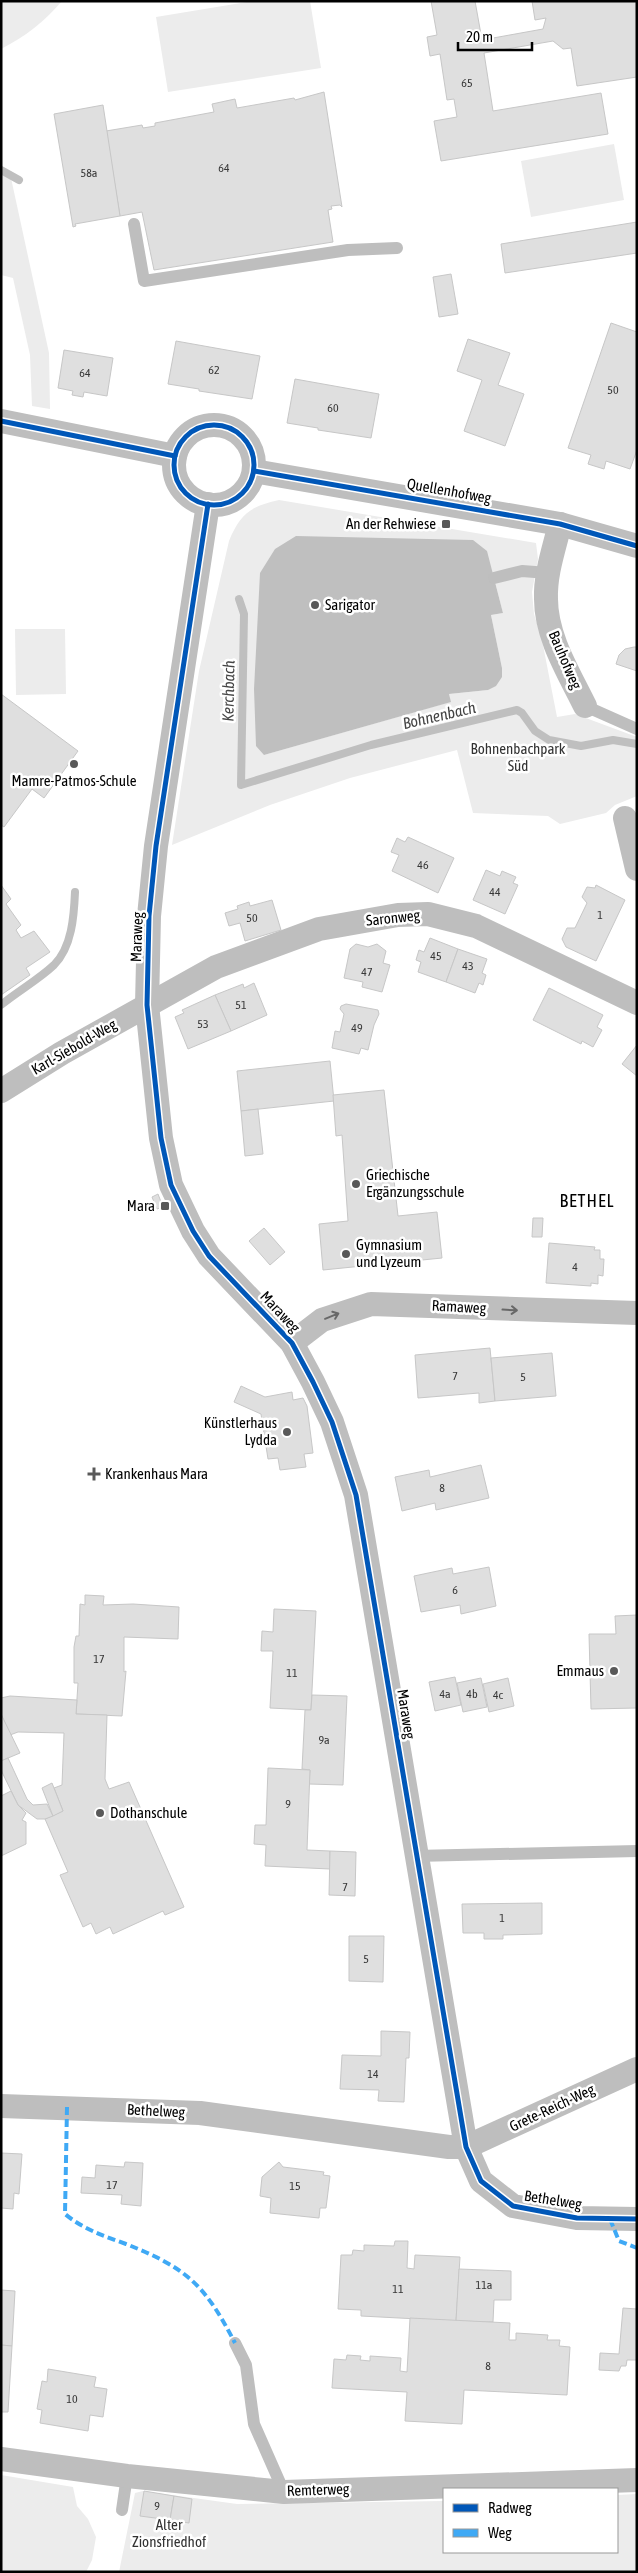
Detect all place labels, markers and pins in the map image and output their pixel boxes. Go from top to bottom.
place label: An der Rehwiese [346,515,436,532]
marker: An der Rehwiese [440,518,452,530]
place label: Sarigator [325,596,375,613]
marker: Sarigator [309,599,321,611]
marker: Mamre-Patmos-Schule [68,758,80,770]
place label: Mamre-Patmos-Schule [11,772,137,789]
place label: Griechische Ergänzungsschule [366,1166,465,1200]
marker: Griechische Ergänzungsschule [350,1178,362,1190]
place label: Mara [127,1197,155,1214]
marker: Mara [159,1200,171,1212]
place label: Gymnasium und Lyzeum [356,1236,422,1270]
marker: Gymnasium und Lyzeum [340,1248,352,1260]
place label: Künstlerhaus Lydda [204,1414,277,1448]
marker: Künstlerhaus Lydda [281,1426,293,1438]
place label: Krankenhaus Mara [105,1465,208,1482]
marker: Krankenhaus Mara [87,1467,101,1481]
place label: Emmaus [556,1662,604,1679]
marker: Emmaus [608,1665,620,1677]
place label: Dothanschule [110,1804,187,1821]
marker: Dothanschule [94,1807,106,1819]

